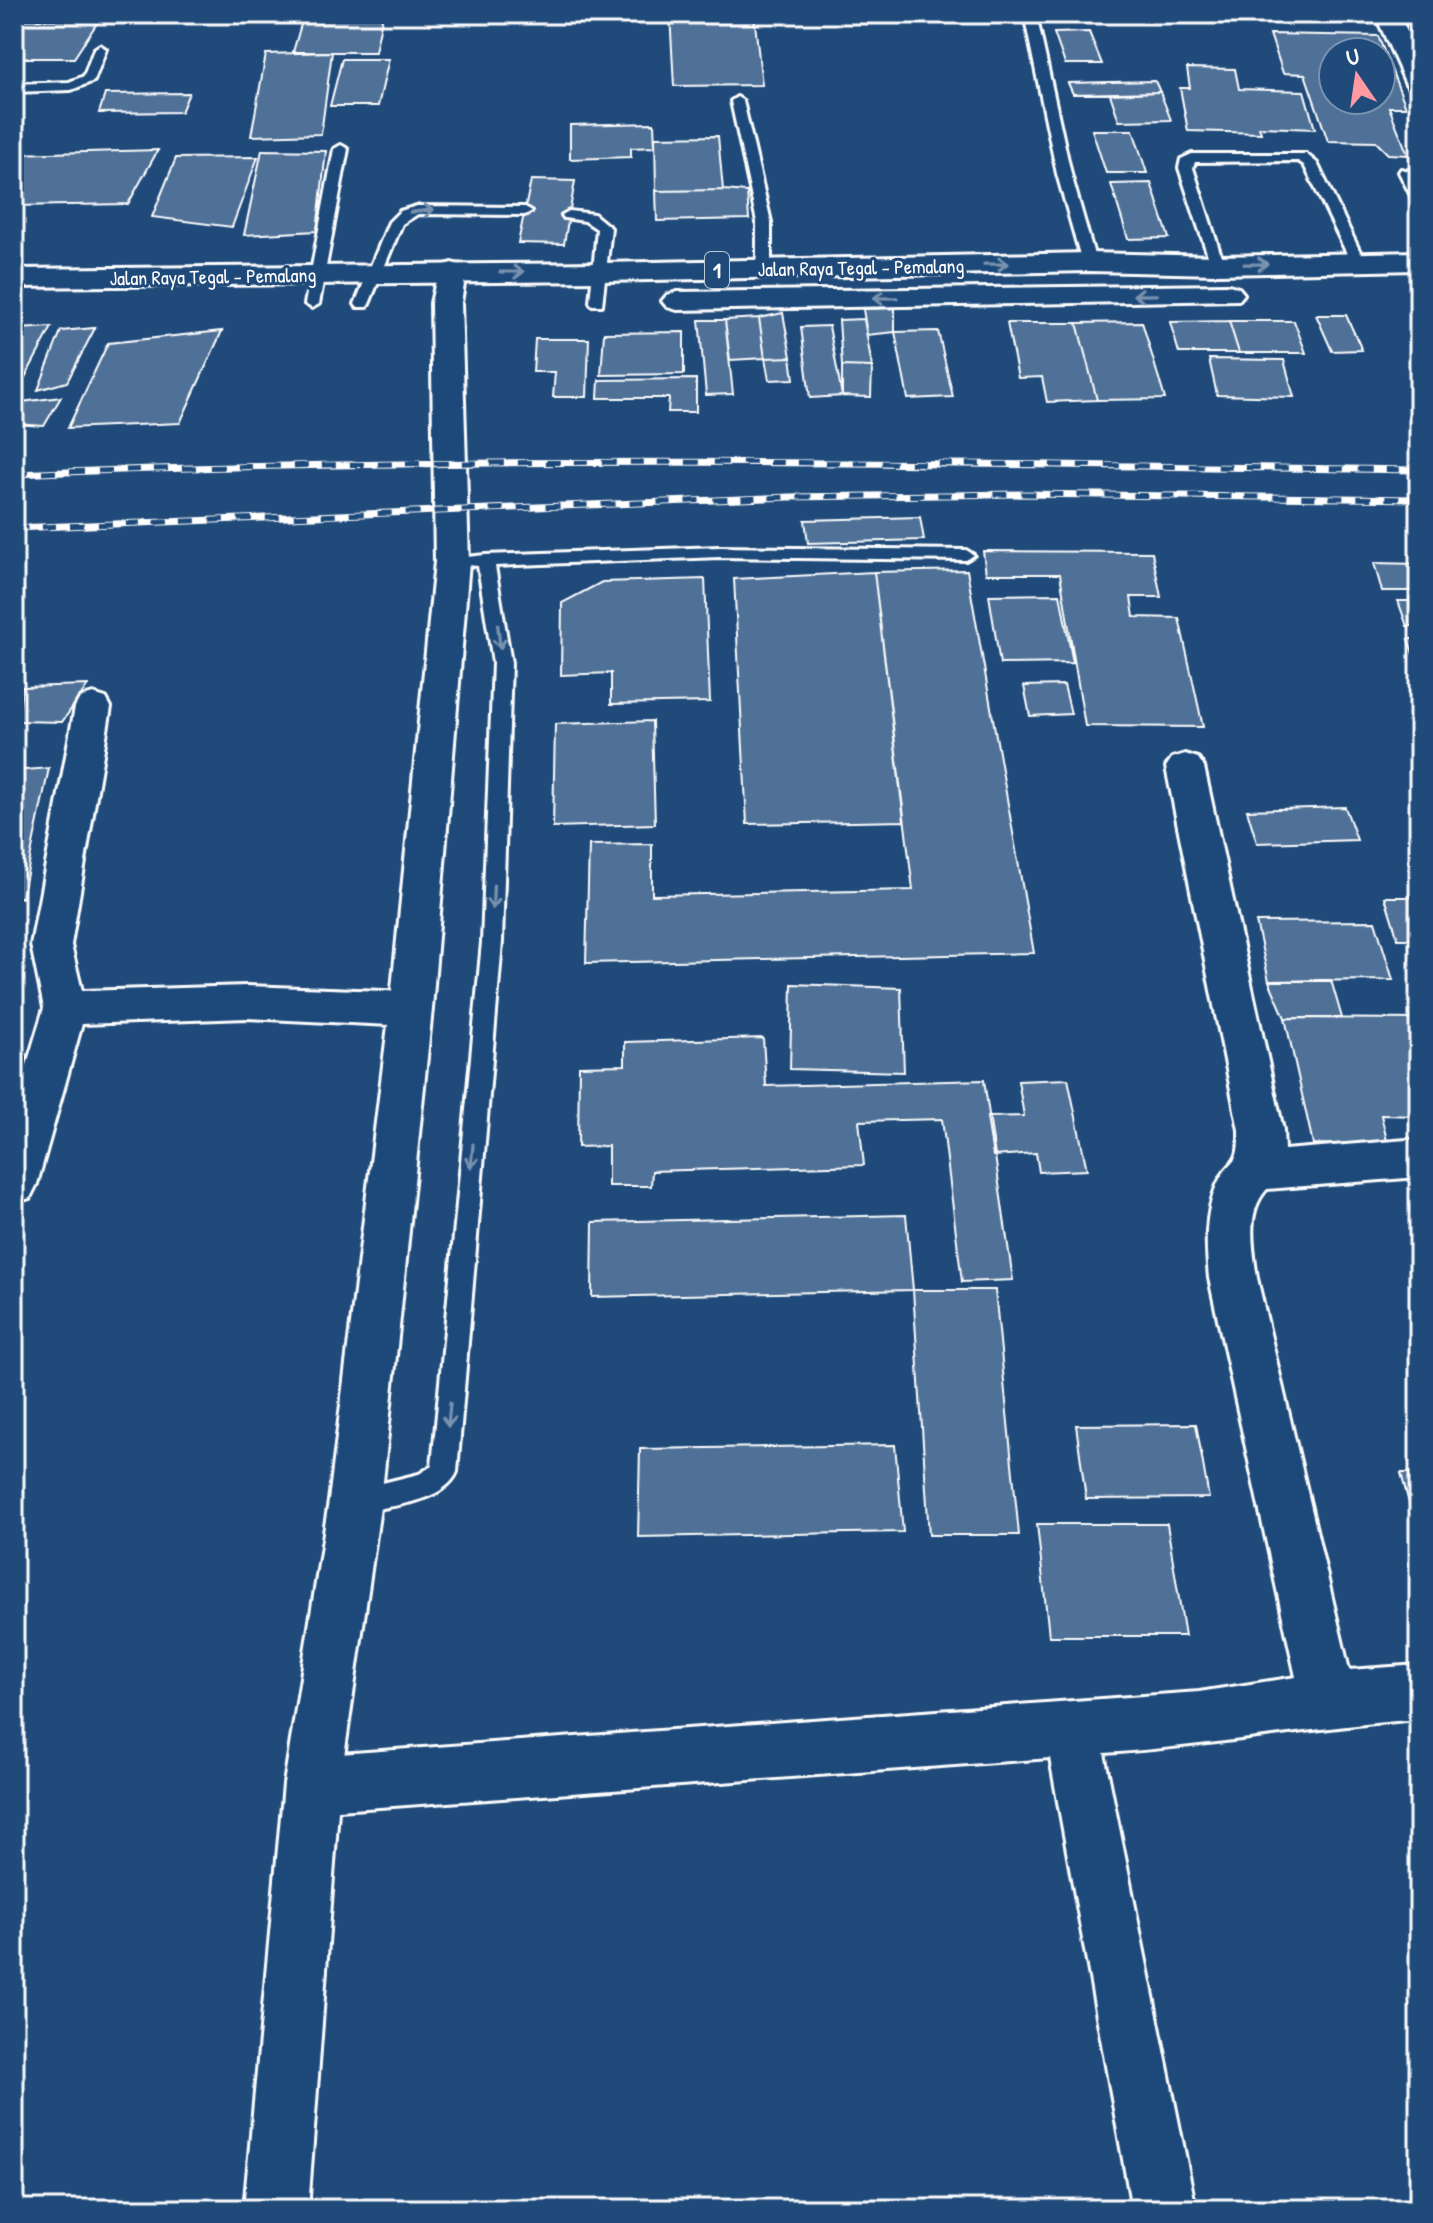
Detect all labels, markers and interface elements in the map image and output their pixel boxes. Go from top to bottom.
north arrow [1317,36,1397,116]
text: U [1343,41,1362,72]
one-way arrow [408,203,435,218]
road number: 1 [705,252,729,288]
street label: Jalan Raya Tegal - Pemalang [757,252,965,282]
one-way arrow [982,256,1009,272]
one-way arrow [1242,256,1269,272]
street label: Jalan Raya Tegal - Pemalang [109,261,317,291]
one-way arrow [498,264,525,280]
one-way arrow [1132,287,1159,303]
one-way arrow [872,290,899,306]
one-way arrow [492,623,507,650]
one-way arrow [486,883,501,910]
one-way arrow [465,1142,480,1169]
one-way arrow [442,1401,457,1428]

